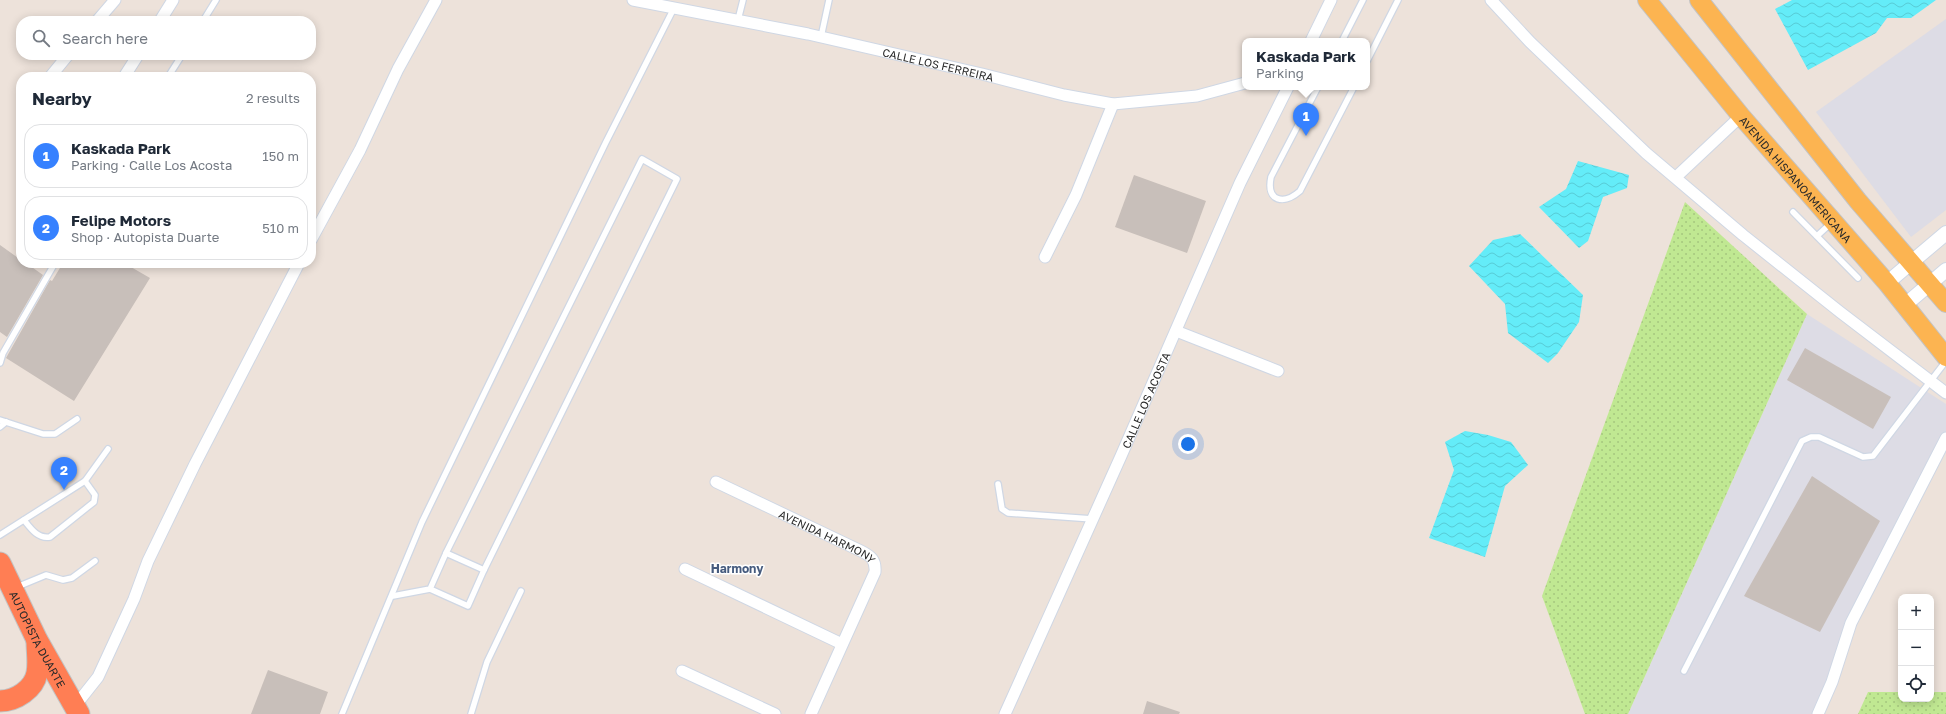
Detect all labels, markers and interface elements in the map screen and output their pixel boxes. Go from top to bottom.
search box [16,16,316,60]
icon: search [30,27,52,49]
text: Search here [62,29,148,47]
popup [1242,38,1370,90]
street label: CALLE LOS FERREIRA [881,45,996,83]
text: Kaskada Park [1256,47,1356,65]
text: Parking [1256,65,1304,81]
text: Nearby [32,88,92,109]
text: 2 results [246,90,300,106]
pin: 1 [1293,103,1319,136]
street label: AVENIDA HISPANOAMERICANA [1737,113,1855,245]
text: Kaskada Park [71,139,171,157]
text: 1 [43,148,49,164]
text: 150 m [262,148,299,164]
text: Parking · Calle Los Acosta [71,157,232,173]
text: Felipe Motors [71,211,171,229]
text: 2 [42,220,50,236]
text: 510 m [262,220,299,236]
text: Shop · Autopista Duarte [71,229,219,245]
street label: CALLE LOS ACOSTA [1119,349,1172,450]
your location [1178,434,1198,454]
pin: 2 [51,457,77,490]
street label: AVENIDA HARMONY [777,507,879,565]
district label: Harmony [711,561,764,576]
street label: AUTOPISTA DUARTE [8,588,69,690]
map controls [1898,594,1934,702]
button: + [1898,594,1934,630]
button: − [1898,630,1934,666]
button: locate [1898,666,1934,702]

